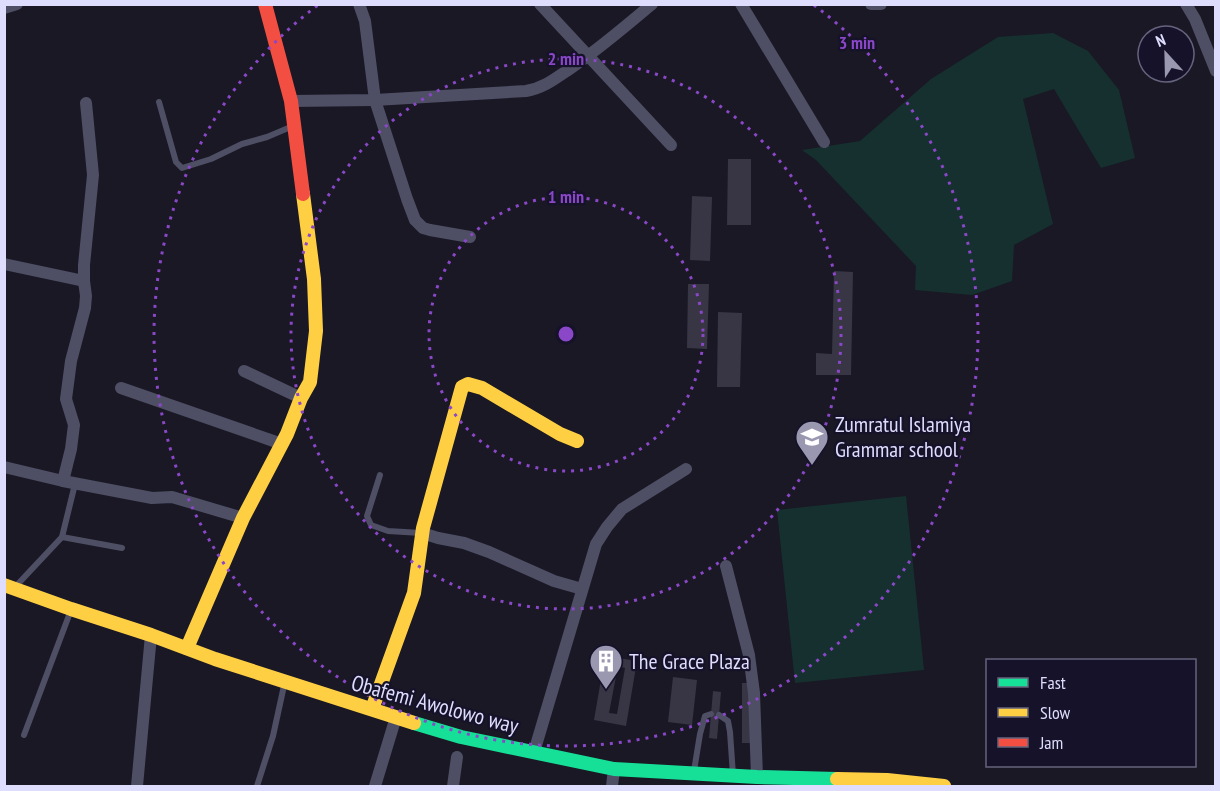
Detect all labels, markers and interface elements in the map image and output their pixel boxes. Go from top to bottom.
north arrow [1136,24,1196,84]
text: N [1153,29,1168,51]
text: 3 min [839,31,875,54]
text: 2 min [548,47,584,70]
text: 1 min [548,185,584,208]
centre of rings [556,324,576,344]
place label: Zumratul Islamiya Grammar school [835,410,971,463]
school or university icon: Zumratul Islamiya Grammar school [794,419,830,466]
building icon: The Grace Plaza [588,643,624,690]
place label: The Grace Plaza [629,647,750,675]
legend [986,659,1196,767]
street label: Obafemi Awolowo way [348,668,522,740]
text: Fast [1040,671,1066,694]
text: Slow [1040,701,1071,724]
text: Jam [1039,731,1063,754]

